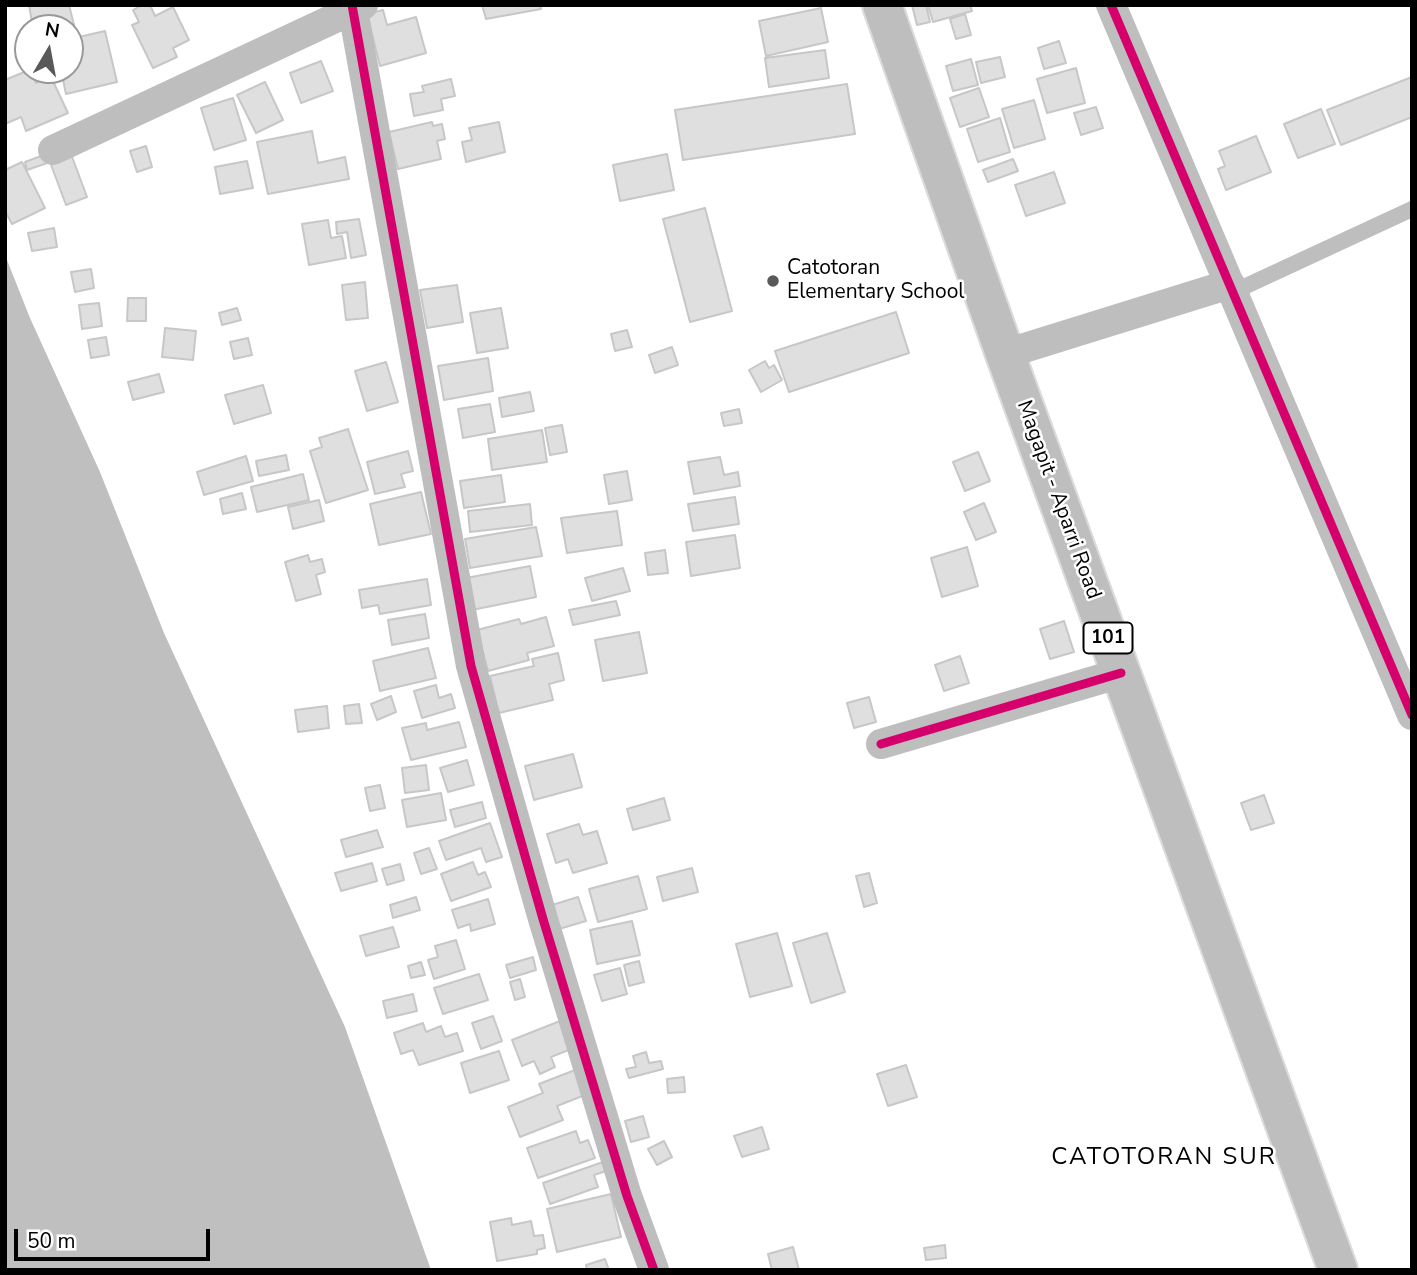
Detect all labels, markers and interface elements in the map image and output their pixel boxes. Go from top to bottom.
north arrow [14,14,84,84]
text: N [43,16,62,44]
place label: Catotoran Elementary School [787,256,965,306]
marker: Catotoran Elementary School [765,273,781,289]
street label: Magapit - Aparri Road [1010,397,1106,603]
road number: 101 [1084,622,1132,653]
district label: CATOTORAN SUR [1053,1144,1275,1172]
scale bar [18,1216,214,1260]
text: 50 m [27,1227,76,1255]

